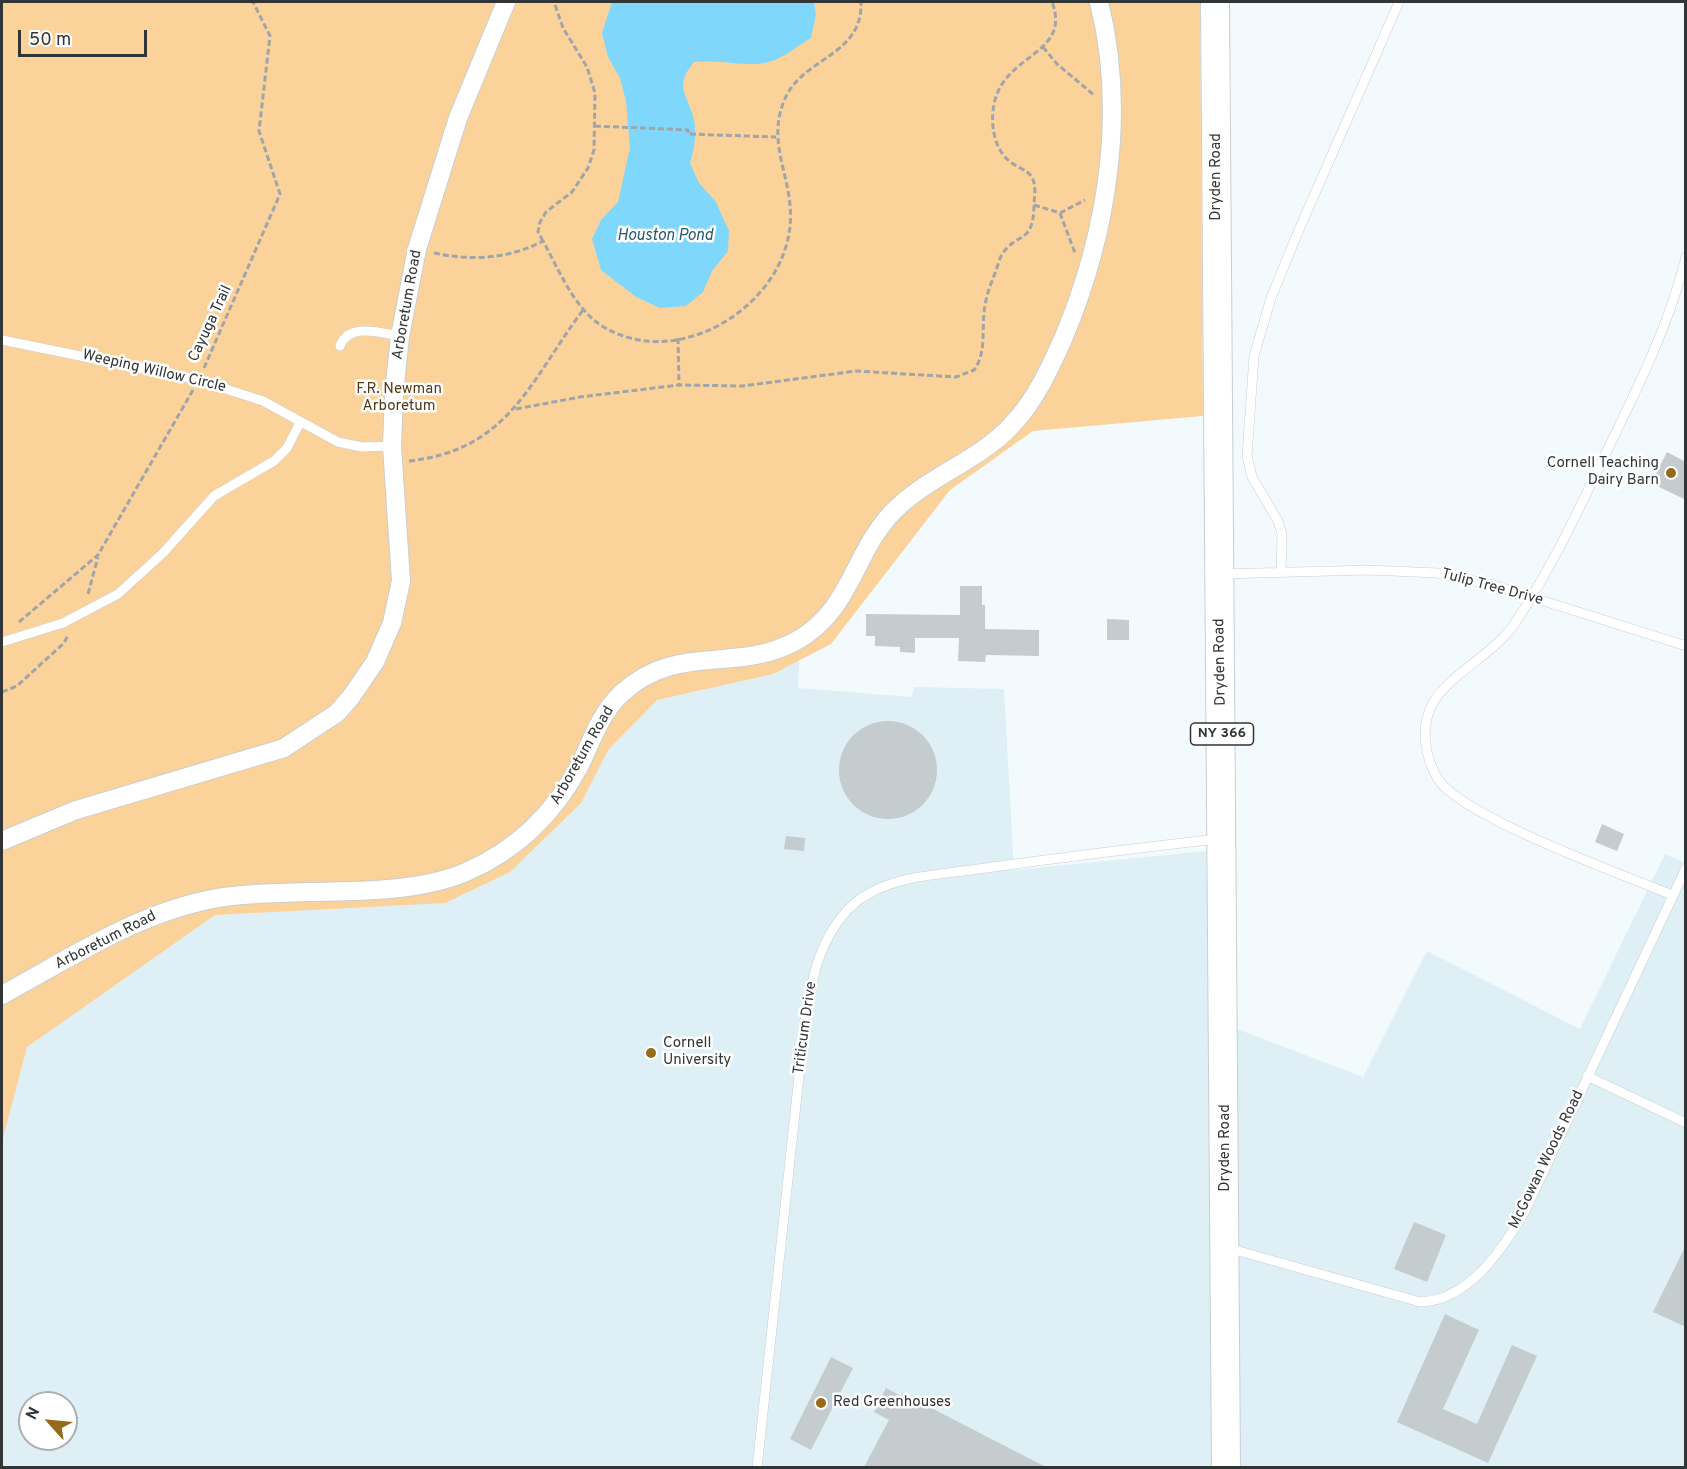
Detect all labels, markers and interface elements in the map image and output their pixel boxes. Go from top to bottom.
scale bar [21,18,150,56]
text: 50 m [29,29,71,52]
street label: Dryden Road [1208,133,1226,221]
water label: Houston Pond [617,227,713,247]
street label: Arboretum Road [389,249,427,361]
street label: Cayuga Trail [185,283,237,365]
street label: Weeping Willow Circle [80,347,228,397]
park label: F.R. Newman Arboretum [356,381,442,416]
place label: Cornell Teaching Dairy Barn [1547,455,1659,490]
marker: Cornell Teaching Dairy Barn [1664,466,1678,480]
street label: Tulip Tree Drive [1439,566,1545,610]
street label: Dryden Road [1211,618,1231,706]
street label: Arboretum Road [547,703,619,809]
road number: NY 366 [1190,723,1254,745]
street label: Arboretum Road [52,908,160,974]
street label: Triticum Drive [791,980,821,1076]
place label: Cornell University [663,1035,731,1070]
marker: Cornell University [644,1046,658,1060]
street label: McGowan Woods Road [1506,1088,1588,1232]
street label: Dryden Road [1217,1104,1235,1192]
north arrow [18,1391,78,1451]
place label: Red Greenhouses [833,1394,951,1412]
marker: Red Greenhouses [814,1396,828,1410]
text: N [22,1404,45,1423]

